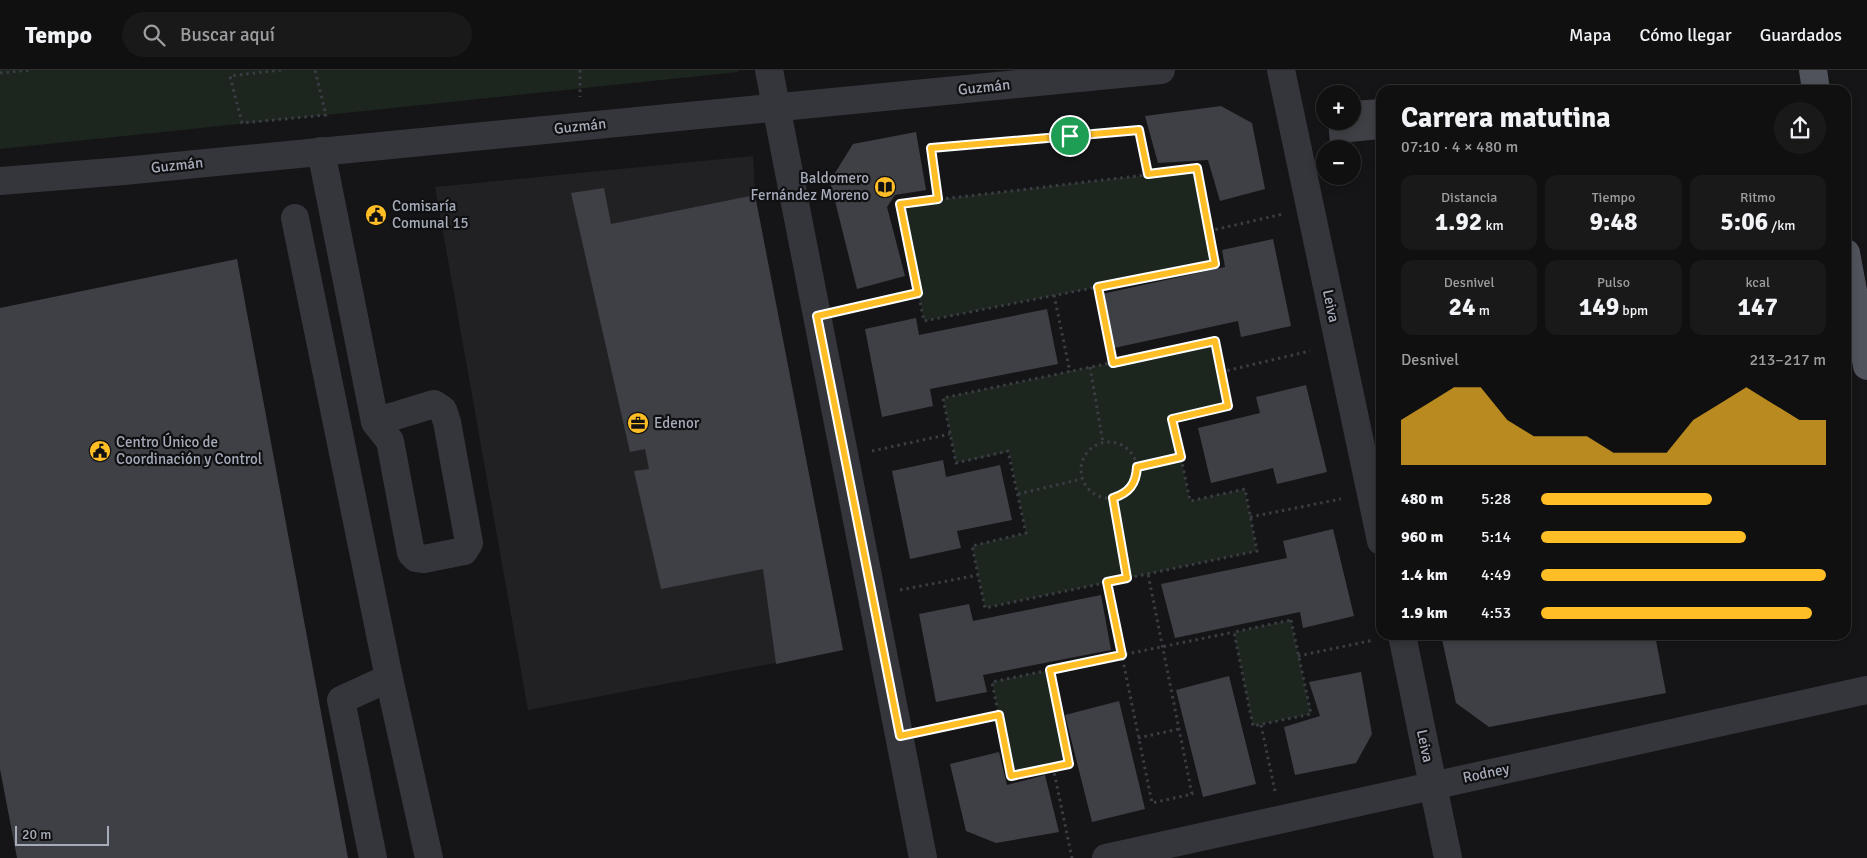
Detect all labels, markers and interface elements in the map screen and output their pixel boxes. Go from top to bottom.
search box [122,12,472,57]
text: Tempo [25,20,92,50]
icon: search [140,21,168,49]
text: Buscar aquí [180,23,275,47]
text: Mapa [1569,24,1611,46]
text: Cómo llegar [1639,24,1732,46]
text: Guardados [1760,24,1842,46]
street label: Guzmán [957,75,1011,99]
map controls [1316,85,1361,185]
button: + [1316,85,1361,130]
text: Carrera matutina [1401,101,1611,135]
button: share [1774,102,1826,154]
street label: Guzmán [553,114,607,138]
pin [1049,115,1091,157]
icon: arrive [1056,122,1084,150]
text: 07:10 · 4 × 480 m [1401,137,1518,157]
button: − [1316,140,1361,185]
street label: Guzmán [150,153,204,177]
place label: Baldomero Fernández Moreno [751,169,869,204]
library icon: Baldomero Fernández Moreno [873,175,897,199]
text: Distancia [1441,189,1497,206]
text: Tiempo [1592,189,1635,206]
text: Ritmo [1740,189,1776,206]
place label: Comisaría Comunal 15 [392,197,469,232]
public building icon: Comisaría Comunal 15 [364,203,388,227]
text: 1.92 [1435,206,1482,237]
text: 9:48 [1590,206,1637,237]
text: 5:06 [1720,206,1768,237]
text: km [1482,217,1504,234]
text: /km [1768,217,1795,234]
text: Desnivel [1444,274,1495,291]
text: Pulso [1597,274,1630,291]
text: kcal [1746,274,1770,291]
street label: Leiva [1319,288,1343,324]
text: 24 [1449,291,1476,322]
text: 149 [1579,291,1619,322]
text: 147 [1738,291,1778,322]
text: m [1476,302,1490,319]
text: bpm [1619,302,1648,319]
text: Desnivel [1401,350,1459,370]
text: 213–217 m [1749,350,1826,370]
office icon: Edenor [626,411,650,435]
place label: Edenor [654,414,700,432]
place label: Centro Único de Coordinación y Control [116,432,262,468]
public building icon: Centro Único de Coordinación y Control [88,439,112,463]
text: 480 m [1401,489,1443,509]
text: 5:28 [1481,489,1511,509]
text: 960 m [1401,527,1443,547]
text: 5:14 [1481,527,1511,547]
text: 1.4 km [1401,565,1448,585]
text: 4:49 [1481,565,1511,585]
text: 1.9 km [1401,603,1448,623]
text: 4:53 [1481,603,1511,623]
street label: Leiva [1413,728,1437,764]
street label: Rodney [1461,759,1511,787]
scale bar [15,823,109,846]
text: 20 m [22,826,51,843]

